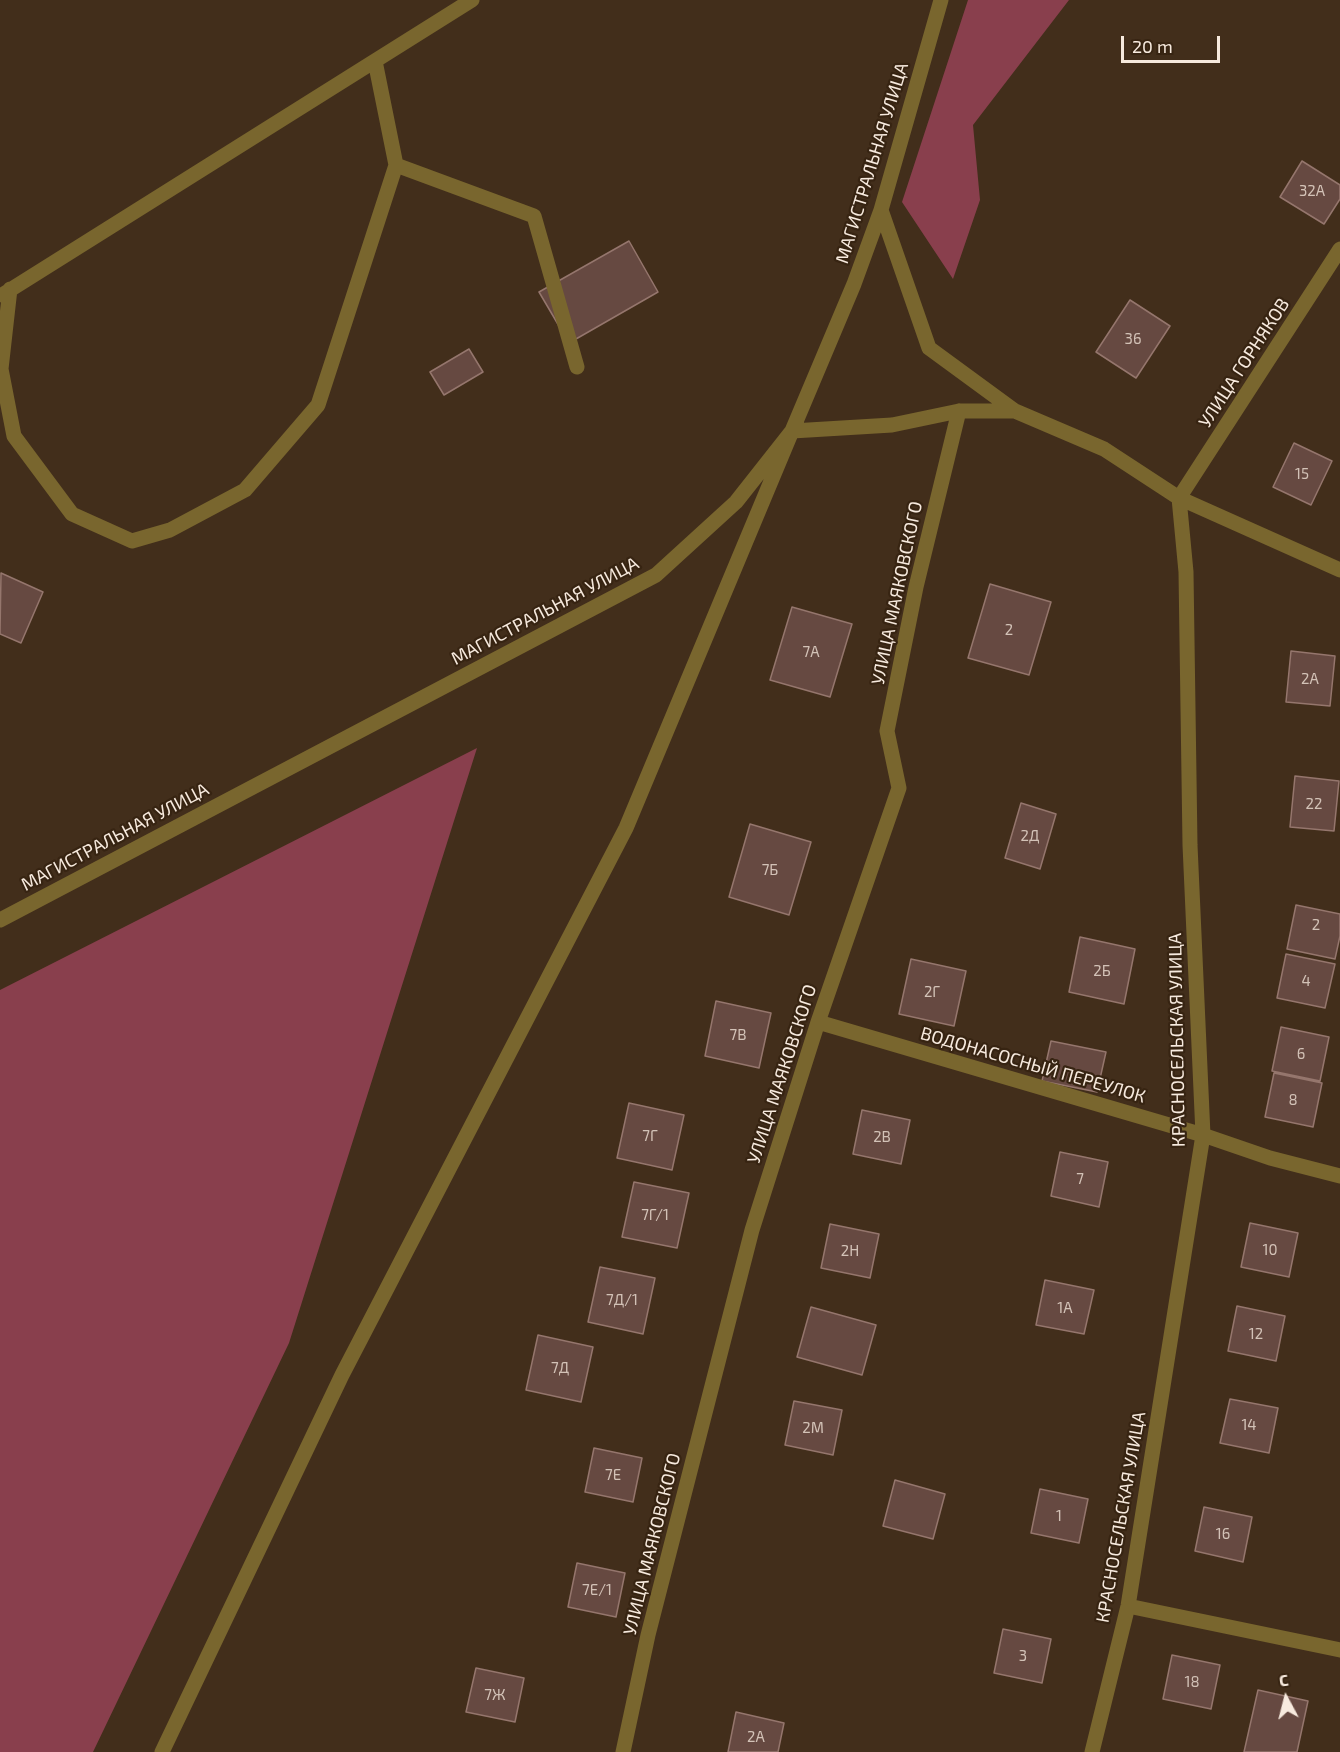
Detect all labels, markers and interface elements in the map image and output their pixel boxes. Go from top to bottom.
scale bar [1124,24,1223,62]
text: 20 m [1132,35,1173,57]
street label: МАГИСТРАЛЬНАЯ УЛИЦА [831,60,913,266]
house number: 32А [1299,182,1325,200]
street label: УЛИЦА ГОРНЯКОВ [1194,294,1294,432]
house number: 36 [1125,330,1141,348]
house number: 15 [1295,465,1309,483]
street label: УЛИЦА МАЯКОВСКОГО [867,499,927,687]
street label: МАГИСТРАЛЬНАЯ УЛИЦА [448,552,642,670]
house number: 2 [1005,621,1013,639]
house number: 7А [802,643,820,661]
house number: 2А [1301,670,1319,688]
street label: МАГИСТРАЛЬНАЯ УЛИЦА [18,778,212,896]
house number: 22 [1306,795,1322,813]
house number: 2Д [1021,827,1039,845]
house number: 7Б [762,861,778,879]
house number: 2 [1312,916,1320,934]
street label: КРАСНОСЕЛЬСКАЯ УЛИЦА [1164,933,1190,1147]
house number: 2Б [1093,962,1111,980]
house number: 4 [1301,972,1311,990]
street label: УЛИЦА МАЯКОВСКОГО [743,982,821,1166]
house number: 2Г [924,983,940,1001]
street label: ВОДОНАСОСНЫЙ ПЕРЕУЛОК [918,1022,1148,1108]
house number: 7В [730,1026,746,1044]
house number: 6 [1297,1045,1305,1063]
house number: 8 [1288,1091,1298,1109]
house number: 7Г [642,1127,658,1145]
house number: 2В [873,1128,891,1146]
house number: 7 [1076,1170,1084,1188]
house number: 7Г/1 [641,1206,669,1224]
house number: 10 [1262,1241,1278,1259]
house number: 2Н [841,1242,859,1260]
house number: 7Д/1 [606,1291,638,1309]
house number: 1А [1057,1299,1073,1317]
house number: 12 [1249,1325,1263,1343]
house number: 7Д [551,1359,569,1377]
street label: КРАСНОСЕЛЬСКАЯ УЛИЦА [1092,1410,1150,1624]
house number: 14 [1241,1416,1257,1434]
house number: 2М [802,1419,824,1437]
street label: УЛИЦА МАЯКОВСКОГО [619,1451,685,1637]
house number: 7Е [605,1466,621,1484]
house number: 1 [1056,1507,1062,1525]
house number: 16 [1216,1525,1230,1543]
house number: 7Е/1 [582,1581,612,1599]
house number: 3 [1019,1647,1027,1665]
north arrow [1256,1668,1316,1728]
text: С [1278,1670,1290,1690]
house number: 18 [1184,1673,1200,1691]
house number: 7Ж [484,1686,506,1704]
house number: 2А [747,1728,765,1746]

